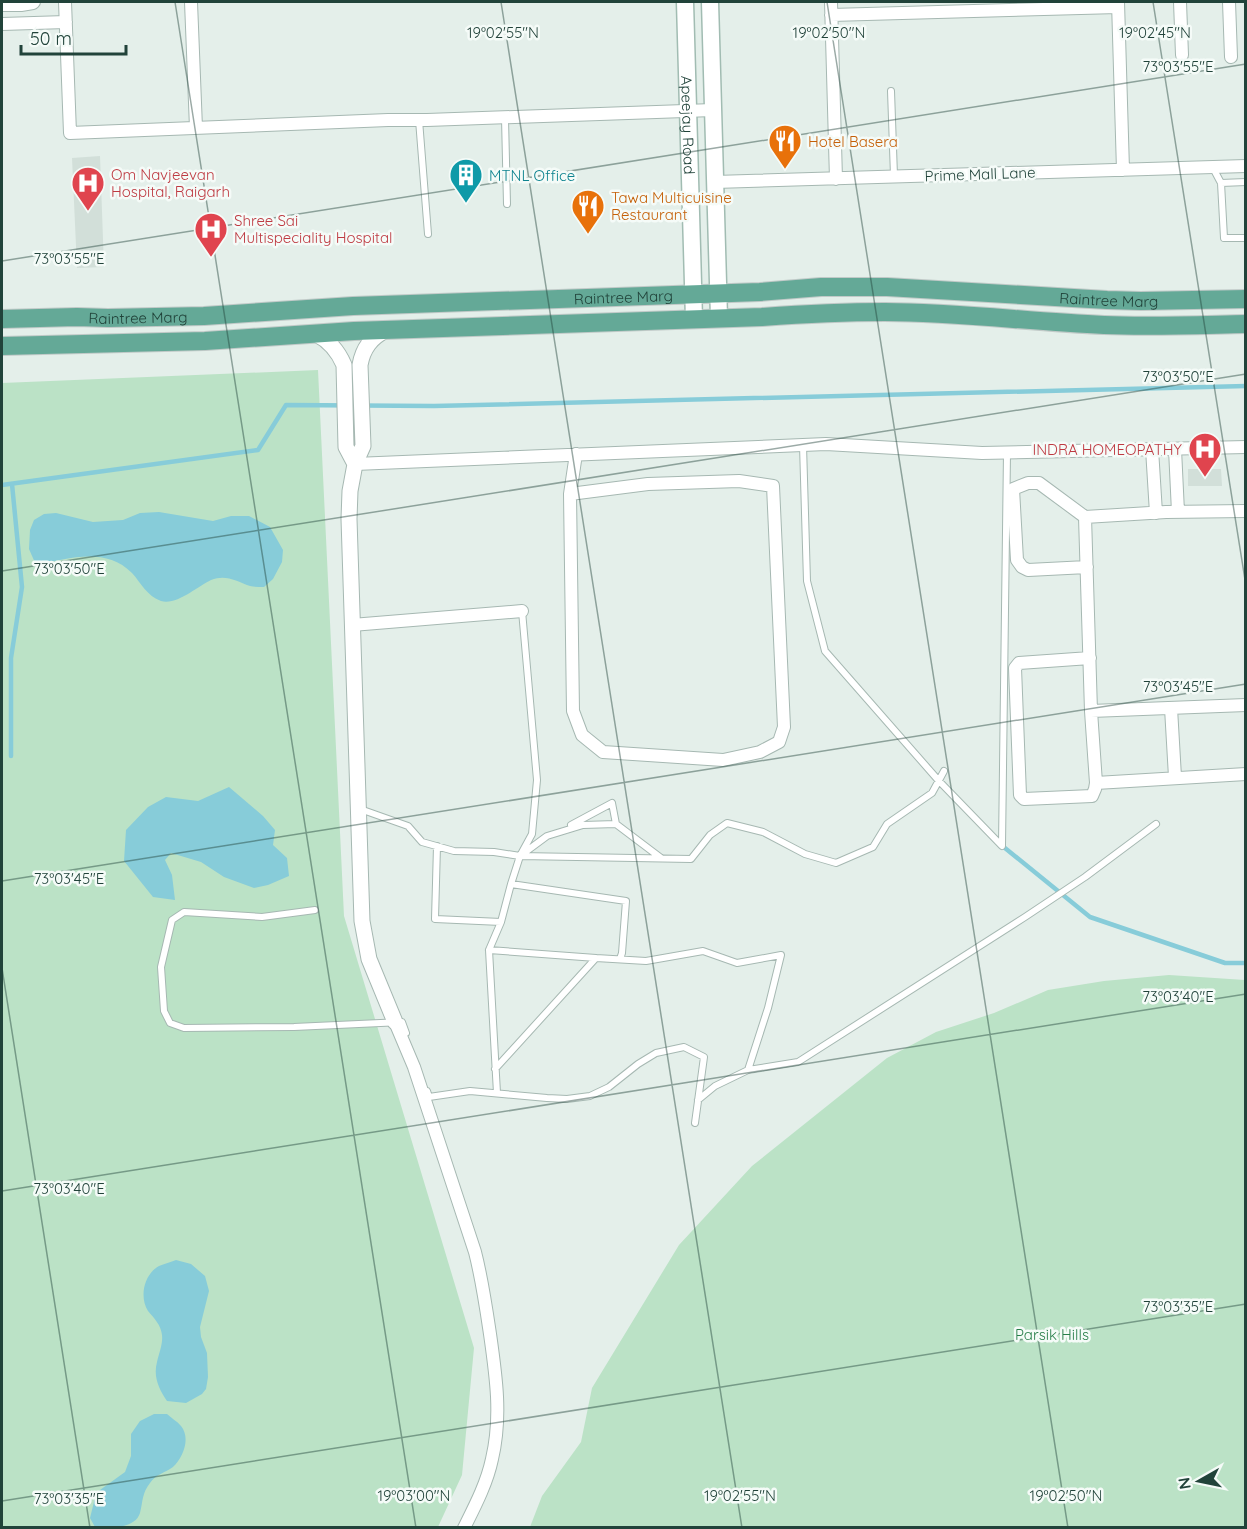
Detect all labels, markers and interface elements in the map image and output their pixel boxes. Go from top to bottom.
scale bar [21,18,126,56]
text: 19°02'55"N [467,23,539,42]
text: 19°02'50"N [793,23,865,42]
text: 19°02'45"N [1119,23,1191,42]
text: 50 m [30,27,72,50]
text: 73°03'55"E [1143,57,1213,76]
street label: Apeejay Road [678,75,699,175]
restaurant icon: Hotel Basera [767,123,803,170]
place label: Hotel Basera [808,132,898,151]
building icon: MTNL Office [448,157,484,204]
street label: Prime Mall Lane [924,163,1036,185]
hospital icon: Om Navjeevan Hospital, Raigarh [70,165,106,212]
place label: Om Navjeevan Hospital, Raigarh [111,165,230,201]
place label: MTNL Office [489,166,575,185]
restaurant icon: Tawa Multicuisine Restaurant [570,188,606,235]
place label: Tawa Multicuisine Restaurant [611,188,732,224]
hospital icon: Shree Sai Multispeciality Hospital [193,211,229,258]
place label: Shree Sai Multispeciality Hospital [234,211,393,247]
text: 73°03'55"E [34,249,104,268]
street label: Raintree Marg [574,285,673,308]
street label: Raintree Marg [1059,288,1159,311]
street label: Raintree Marg [88,307,188,328]
text: 73°03'50"E [1142,367,1214,386]
hospital icon: INDRA HOMEOPATHY [1187,431,1223,478]
place label: INDRA HOMEOPATHY [1032,440,1183,459]
text: 73°03'50"E [33,559,105,578]
text: 73°03'45"E [1143,677,1213,696]
text: 73°03'45"E [34,869,104,888]
text: 73°03'40"E [1142,987,1214,1006]
text: 73°03'40"E [33,1179,105,1198]
text: 73°03'35"E [1143,1297,1213,1316]
park label: Parsik Hills [1015,1325,1089,1344]
north arrow [1169,1451,1229,1511]
text: N [1173,1476,1195,1491]
text: 19°03'00"N [377,1486,451,1505]
text: 19°02'55"N [704,1486,776,1505]
text: 19°02'50"N [1030,1486,1102,1505]
text: 73°03'35"E [34,1489,104,1508]

